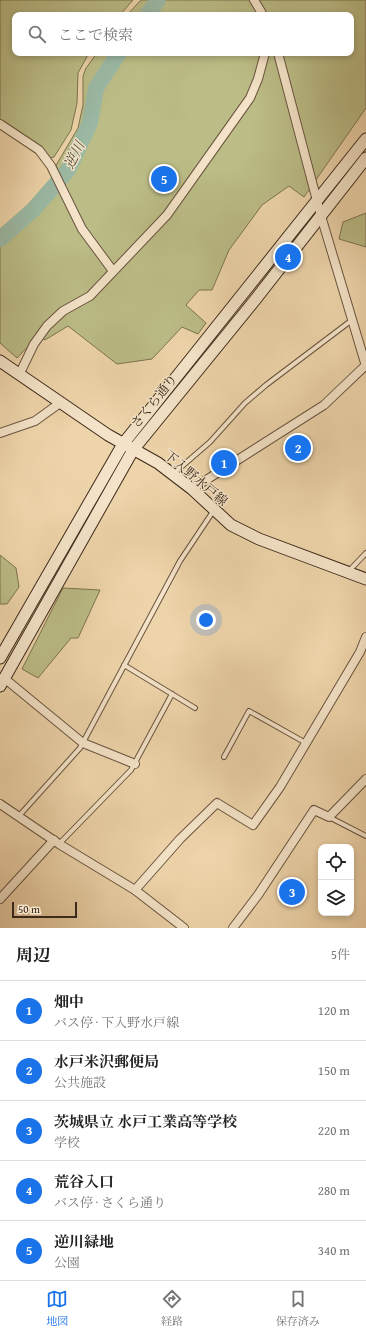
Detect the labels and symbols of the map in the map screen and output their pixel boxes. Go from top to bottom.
water label: 逆川 [59,136,90,172]
pin: 5 [151,164,177,194]
pin: 4 [275,242,301,272]
street label: さくら通り [126,370,182,432]
pin: 2 [285,433,311,463]
street label: 下入野水戸線 [160,446,232,510]
pin: 1 [211,448,237,478]
your location [196,610,216,630]
pin: 3 [279,877,305,907]
scale bar [12,900,77,919]

